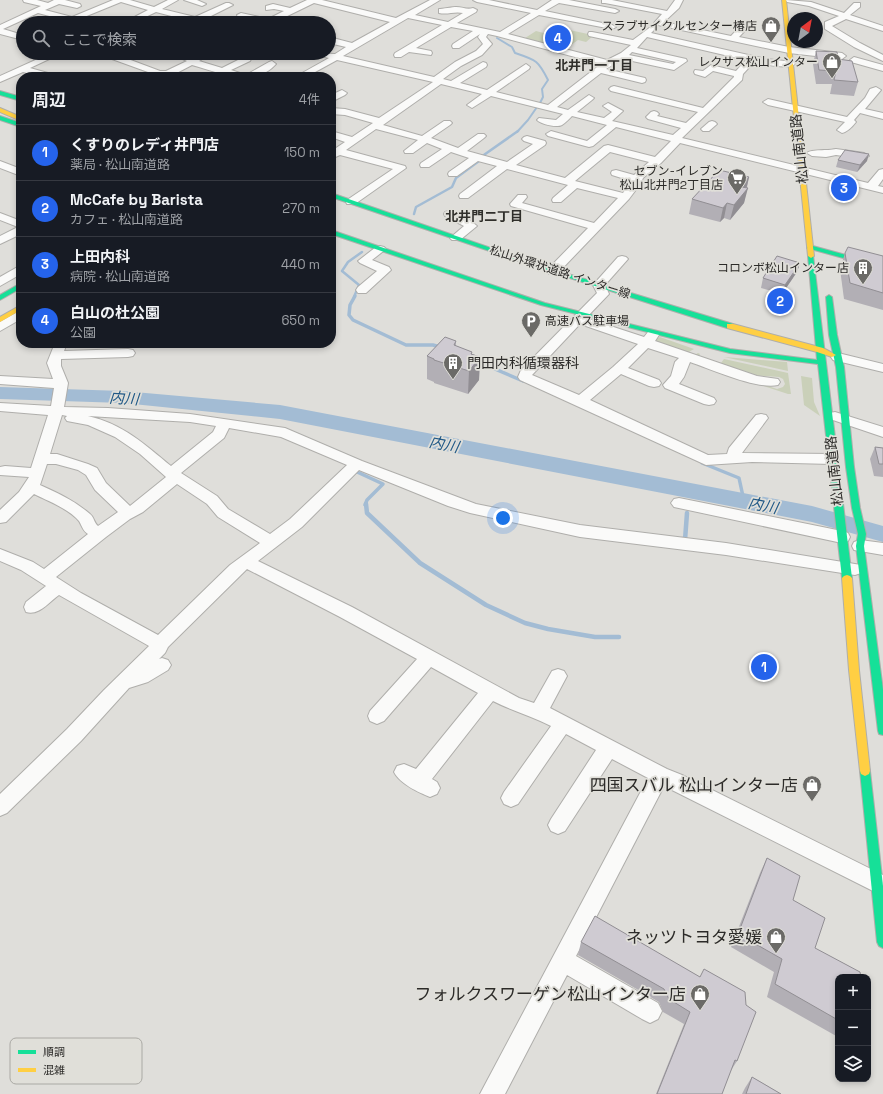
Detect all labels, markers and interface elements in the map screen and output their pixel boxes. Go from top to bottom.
north arrow [787,12,823,48]
shop icon: スラブサイクルセンター椿店 [760,15,782,43]
search box [16,16,336,60]
place label: スラブサイクルセンター椿店 [602,18,757,34]
pin: 4 [545,23,571,53]
icon: search [30,27,52,49]
text: ここで検索 [62,30,137,49]
shop icon: レクサス松山インター [821,51,843,79]
place label: レクサス松山インター [698,54,818,70]
district label: 北井門一丁目 [555,57,633,74]
text: 周辺 [32,89,66,111]
text: 4件 [299,91,320,108]
street label: 松山南道路 [786,113,812,185]
text: くすりのレディ井門店 [70,135,219,154]
text: 1 [42,144,48,161]
text: 150 m [284,144,320,161]
text: 薬局 · 松山南道路 [70,156,170,173]
place label: セブン-イレブン 松山北井門2丁目店 [620,163,723,193]
supermarket icon: セブン-イレブン 松山北井門2丁目店 [726,167,748,195]
pin: 3 [831,173,857,203]
text: McCafe by Barista [70,190,203,209]
text: 2 [41,200,49,217]
text: 270 m [282,200,320,217]
district label: 北井門二丁目 [445,208,523,225]
text: カフェ · 松山南道路 [70,211,183,228]
street label: 松山外環状道路 インター線 [488,242,632,302]
text: 上田内科 [70,247,130,266]
text: 3 [41,256,49,273]
text: 440 m [281,256,320,273]
building icon: コロンボ松山インター店 [852,257,874,285]
place label: コロンボ松山インター店 [717,260,849,276]
text: 病院 · 松山南道路 [70,268,170,285]
pin: 2 [767,286,793,316]
text: 白山の杜公園 [70,303,160,322]
parking icon: 高速バス駐車場 [520,310,542,338]
text: 4 [41,312,49,329]
text: 650 m [281,312,320,329]
place label: 高速バス駐車場 [545,313,629,329]
text: 公園 [70,324,96,341]
building icon: 門田内科循環器科 [442,352,464,380]
place label: 門田内科循環器科 [467,354,579,372]
water label: 内川 [108,387,142,409]
water label: 内川 [427,432,462,457]
street label: 松山南道路 [821,435,847,507]
water label: 内川 [746,493,781,518]
your location [493,508,513,528]
pin: 1 [751,652,777,682]
place label: 四国スバル 松山インター店 [590,774,798,796]
shop icon: 四国スバル 松山インター店 [801,774,823,802]
place label: ネッツトヨタ愛媛 [626,926,762,948]
shop icon: ネッツトヨタ愛媛 [765,926,787,954]
map controls [835,974,871,1082]
button: + [835,974,871,1010]
place label: フォルクスワーゲン松山インター店 [415,983,686,1005]
shop icon: フォルクスワーゲン松山インター店 [689,983,711,1011]
button: − [835,1010,871,1046]
legend [10,1038,142,1084]
text: 順調 [43,1045,65,1059]
button: layers [835,1046,871,1082]
text: 混雑 [43,1063,65,1077]

